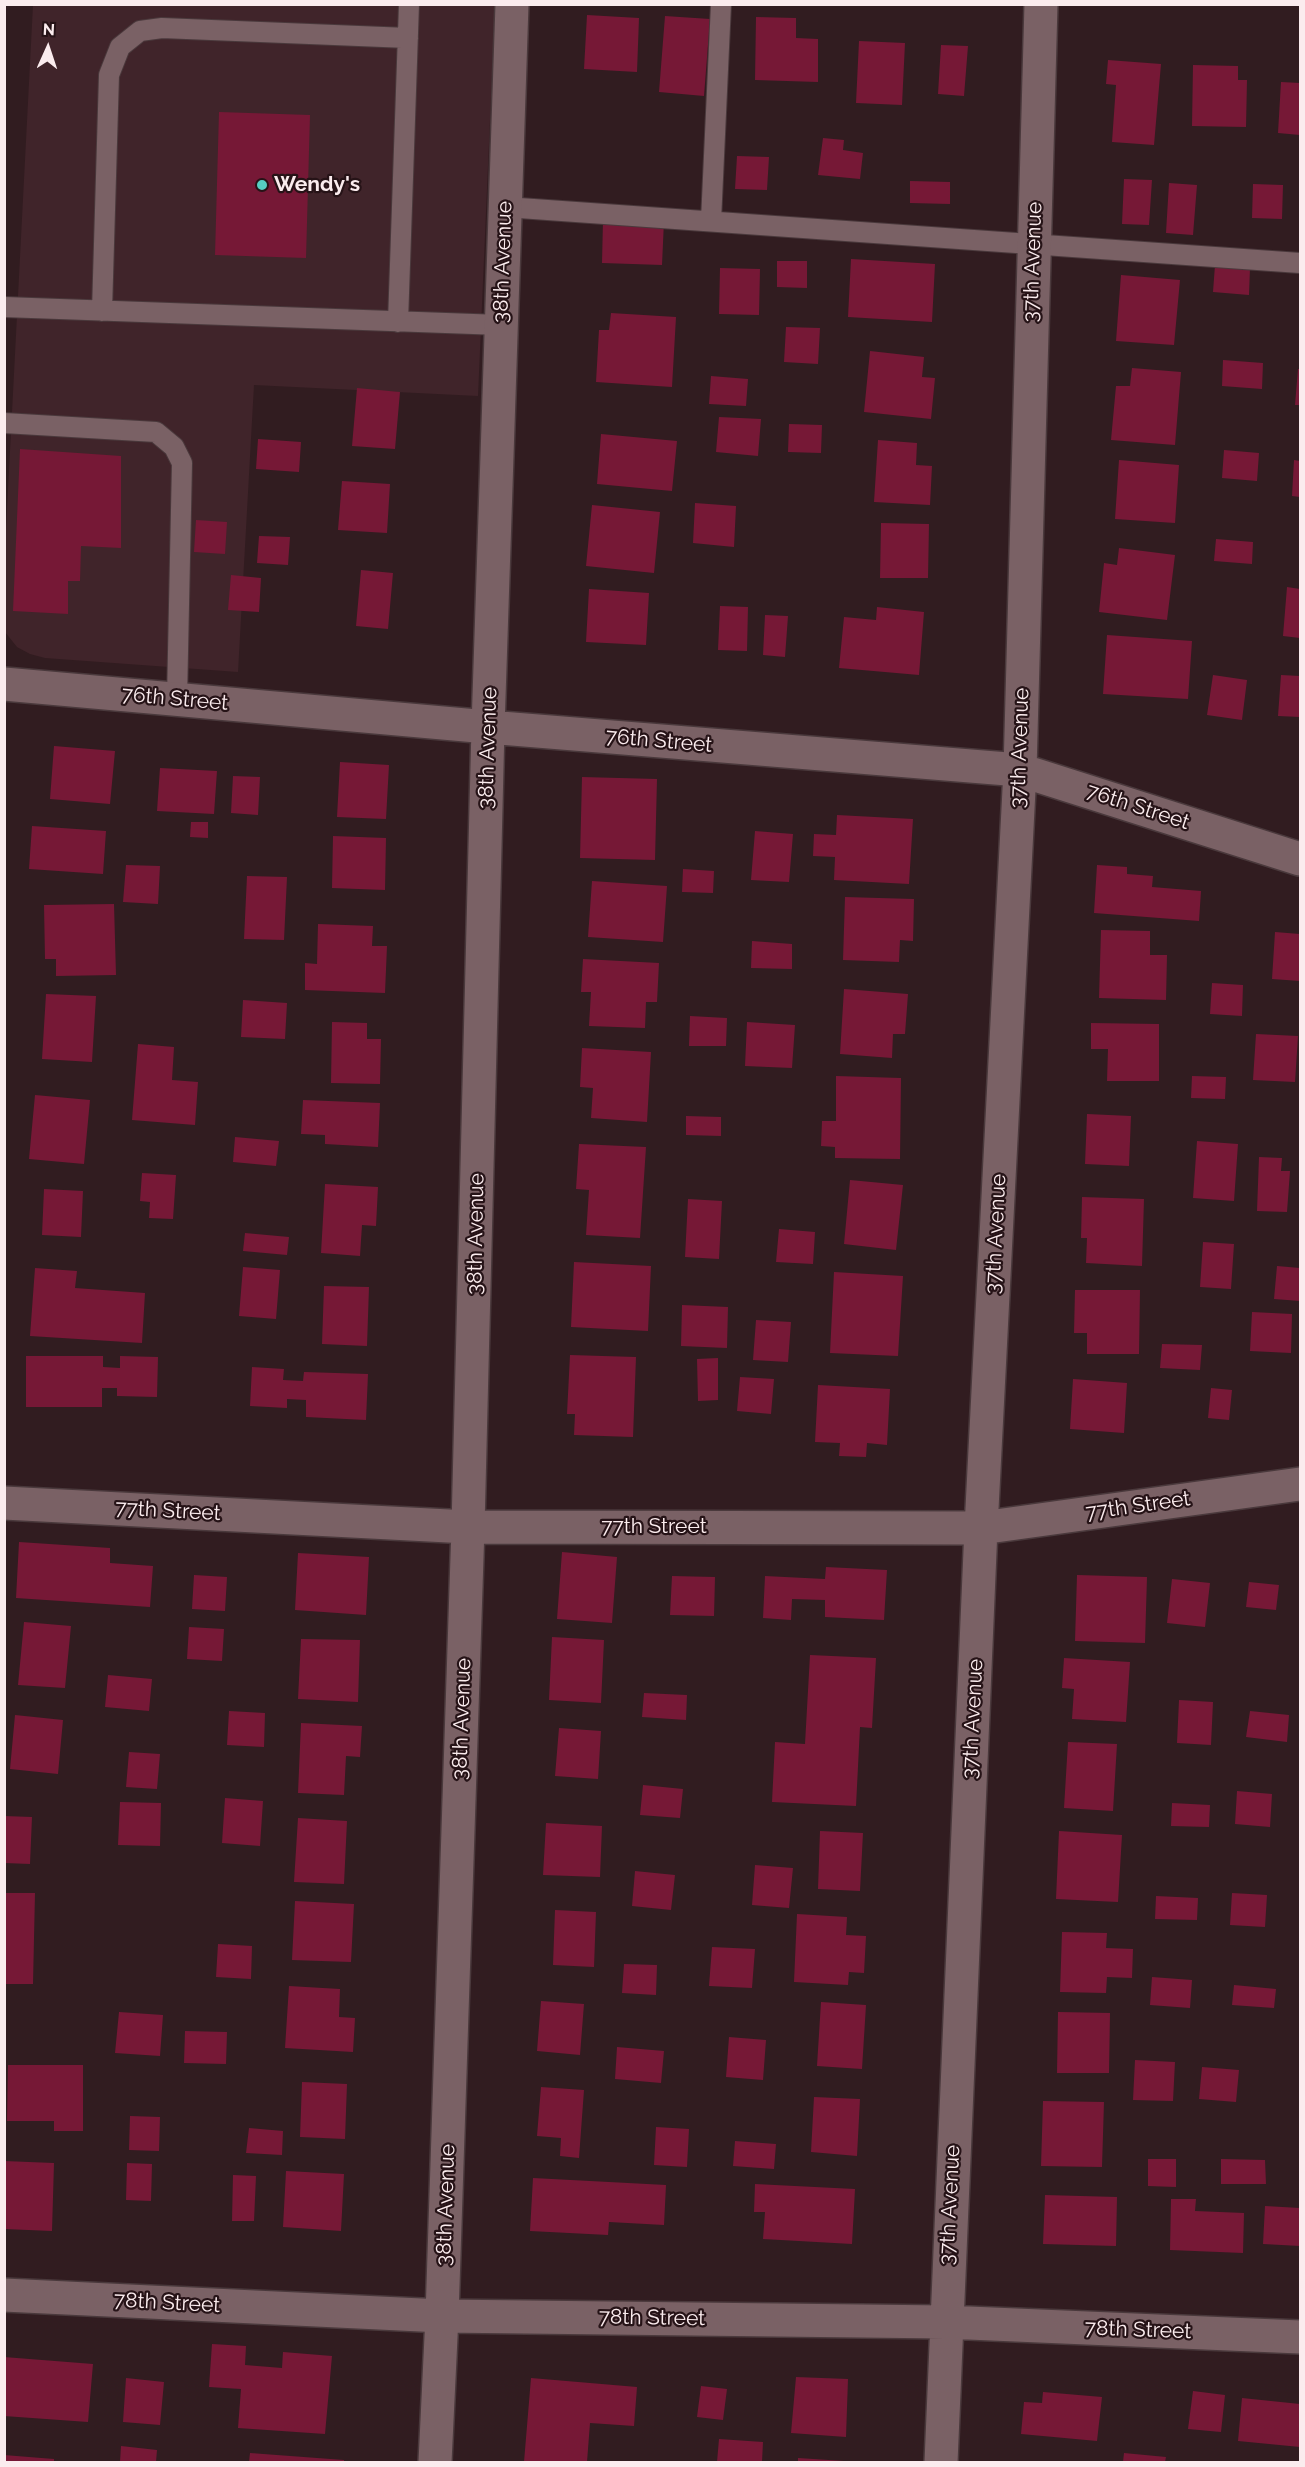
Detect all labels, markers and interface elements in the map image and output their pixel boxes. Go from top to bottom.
north arrow [18,18,78,78]
text: N [42,20,56,39]
place label: Wendy's [274,172,360,198]
marker: Wendy's [255,178,269,192]
street label: 38th Avenue [488,201,518,323]
street label: 37th Avenue [1018,201,1048,323]
street label: 76th Street [121,682,229,716]
street label: 38th Avenue [473,687,503,809]
street label: 37th Avenue [1005,687,1035,809]
street label: 76th Street [605,724,713,758]
street label: 76th Street [1083,779,1193,835]
street label: 38th Avenue [462,1173,490,1295]
street label: 37th Avenue [980,1173,1012,1295]
street label: 77th Street [1084,1486,1192,1526]
street label: 77th Street [115,1496,221,1526]
street label: 77th Street [601,1514,707,1540]
street label: 38th Avenue [447,1658,477,1780]
street label: 37th Avenue [957,1658,989,1780]
street label: 38th Avenue [431,2144,461,2266]
street label: 37th Avenue [934,2144,966,2266]
street label: 78th Street [113,2288,221,2318]
street label: 78th Street [599,2304,705,2332]
street label: 78th Street [1084,2316,1192,2344]

